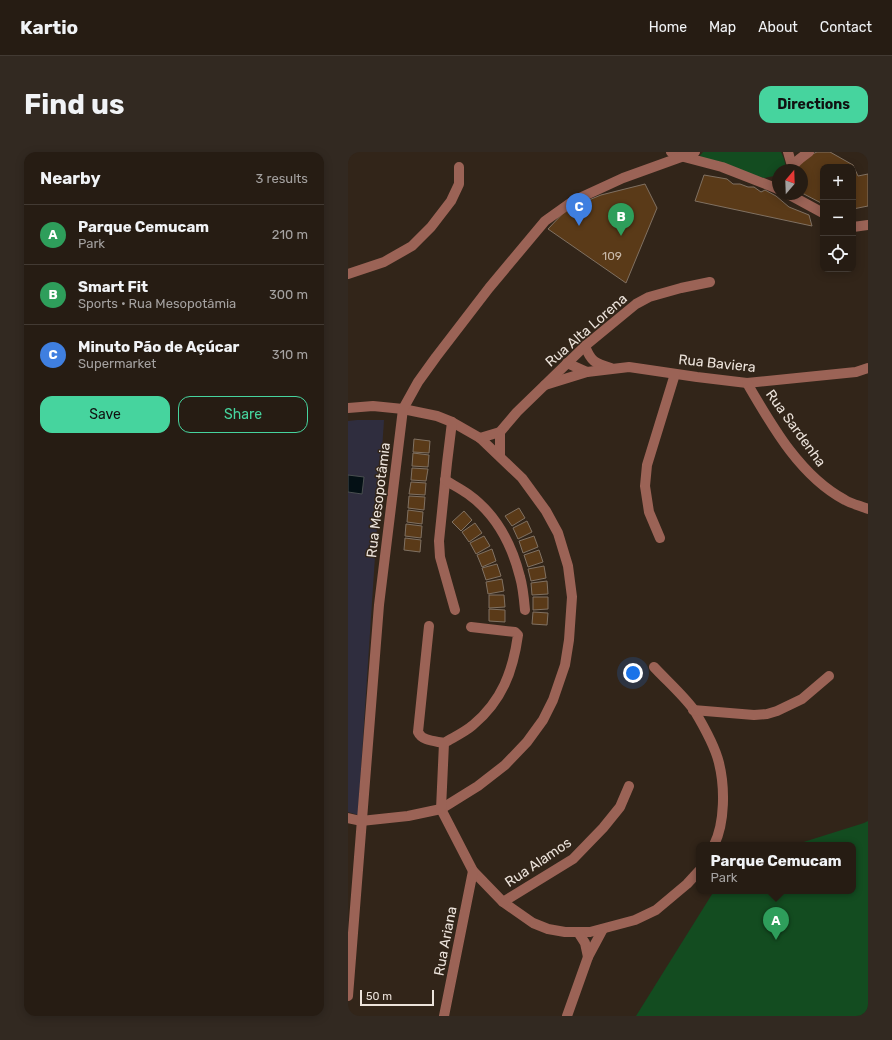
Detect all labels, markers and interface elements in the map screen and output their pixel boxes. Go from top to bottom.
text: Kartio [20,16,78,39]
text: Home [649,19,687,36]
text: Map [709,19,736,36]
text: About [758,19,798,36]
text: Contact [820,19,872,36]
button: Directions [759,86,868,123]
text: Find us [24,88,124,121]
north arrow [772,164,808,200]
map controls [820,164,856,272]
button: + [820,164,856,200]
text: Nearby [40,168,101,188]
text: 3 results [256,171,308,186]
pin: C [566,193,592,226]
button: − [820,200,856,236]
pin: B [608,203,634,236]
text: Parque Cemucam [78,218,209,236]
text: A [48,227,58,242]
text: 210 m [272,227,308,242]
text: Park [78,236,105,251]
button: locate [820,236,856,272]
house number: 109 [602,249,622,263]
text: Smart Fit [78,278,148,296]
text: B [48,287,58,302]
text: 300 m [269,287,308,302]
street label: Rua Alta Lorena [542,290,631,371]
text: Sports · Rua Mesopotâmia [78,296,236,311]
text: Minuto Pão de Açúcar [78,338,239,356]
text: C [48,347,58,362]
text: 310 m [272,347,308,362]
street label: Rua Baviera [677,351,756,376]
text: Supermarket [78,356,156,371]
street label: Rua Sardenha [762,386,829,470]
button: Save [40,396,170,433]
button: Share [178,396,308,433]
street label: Rua Mesopotâmia [363,441,394,559]
your location [623,663,643,683]
street label: Rua Alamos [502,834,575,891]
popup [696,842,856,894]
text: Parque Cemucam [711,852,841,870]
text: Park [711,870,738,885]
street label: Rua Ariana [430,905,461,977]
pin: A [763,907,789,940]
scale bar [360,988,434,1007]
text: 50 m [366,990,392,1003]

